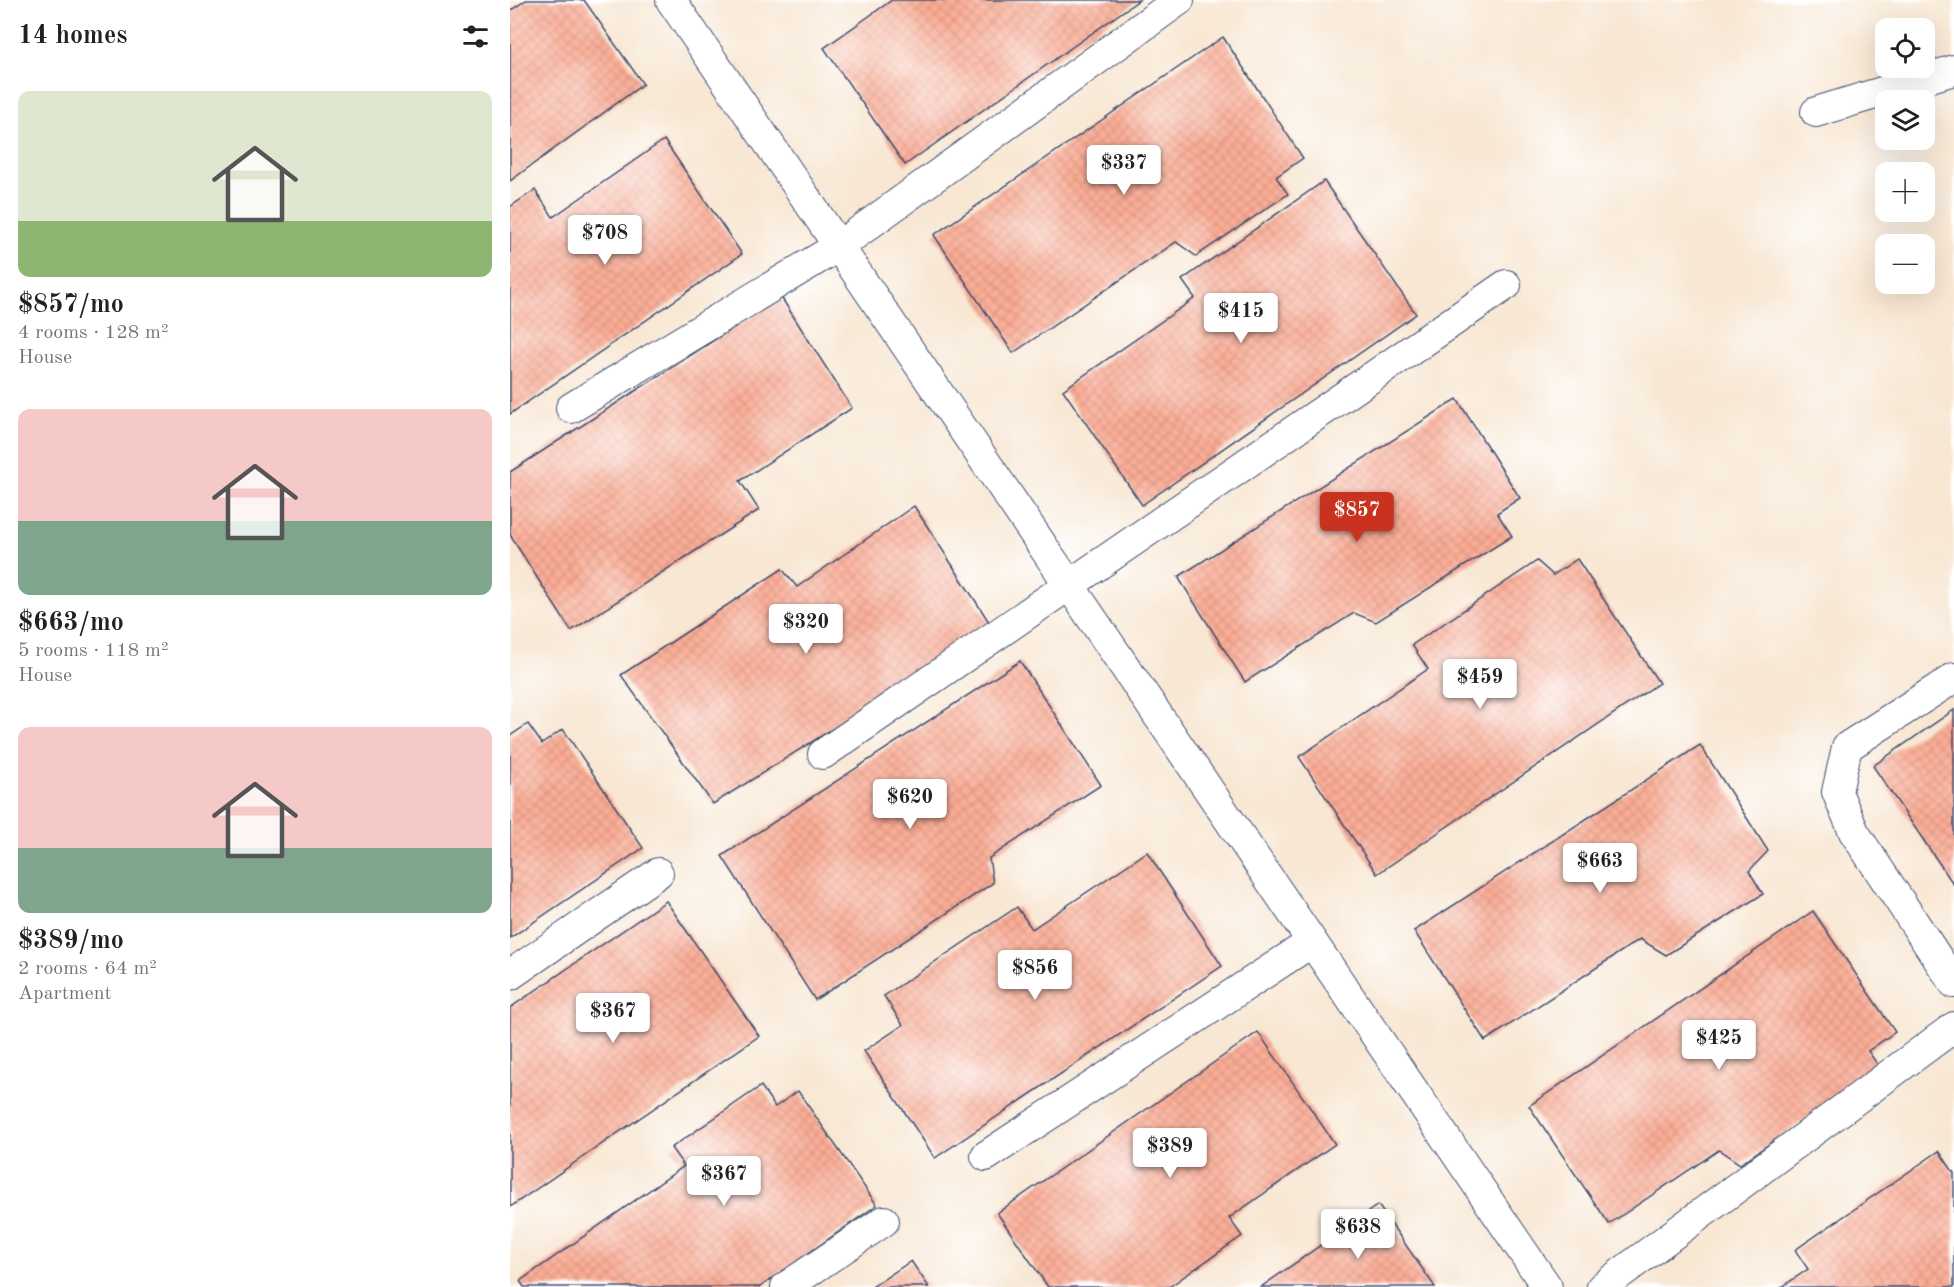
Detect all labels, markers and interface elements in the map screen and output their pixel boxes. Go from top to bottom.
map controls [1875,18,1935,294]
button: locate [1875,18,1935,78]
icon: filters [459,20,492,53]
text: 14 homes [18,23,127,49]
button: layers [1875,90,1935,150]
icon: home [201,130,309,238]
pin: $337 [1088,145,1160,196]
text: $337 [1101,154,1147,174]
button: + [1875,162,1935,222]
pin: $708 [569,215,641,266]
text: $708 [582,224,628,244]
button: − [1875,234,1935,294]
text: $857/mo [18,292,124,318]
pin: $415 [1205,293,1277,344]
text: $415 [1218,302,1264,322]
text: 4 rooms · 128 m² [18,323,168,343]
text: House [18,348,72,368]
icon: home [201,448,309,556]
pin: $857 [1321,492,1393,543]
text: $857 [1334,501,1380,521]
pin: $320 [770,604,842,655]
text: $663/mo [18,610,124,636]
text: $320 [783,613,829,633]
text: 5 rooms · 118 m² [18,641,168,661]
pin: $459 [1444,659,1516,710]
text: House [18,666,72,686]
text: $459 [1457,668,1503,688]
icon: home [201,766,309,874]
pin: $620 [874,779,946,830]
text: $620 [887,788,933,808]
pin: $663 [1564,843,1636,894]
text: $663 [1577,852,1623,872]
text: $389/mo [18,928,124,954]
pin: $856 [999,950,1071,1001]
text: 2 rooms · 64 m² [18,959,157,979]
text: $856 [1012,959,1058,979]
text: Apartment [18,984,112,1004]
pin: $367 [577,993,649,1044]
text: $367 [590,1002,636,1022]
pin: $425 [1683,1020,1755,1071]
text: $425 [1696,1029,1742,1049]
pin: $389 [1134,1128,1206,1179]
text: $389 [1147,1137,1193,1157]
pin: $367 [688,1156,760,1207]
text: $367 [701,1165,747,1185]
pin: $638 [1322,1209,1394,1260]
text: $638 [1335,1218,1381,1238]

